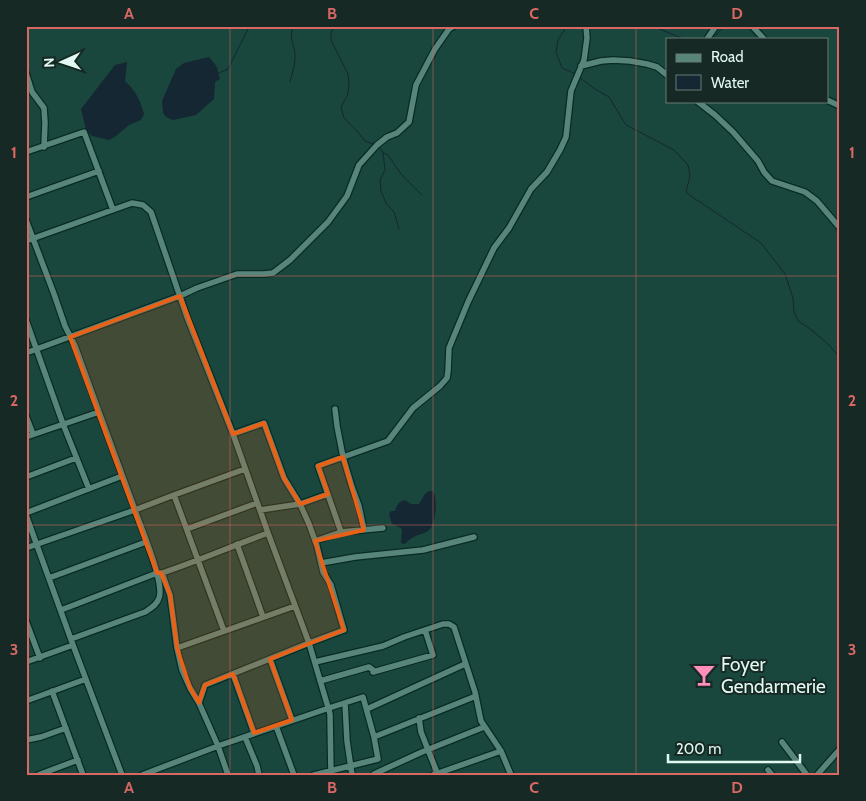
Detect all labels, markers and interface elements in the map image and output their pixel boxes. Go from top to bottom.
text: A [124,4,134,23]
text: B [327,4,337,23]
text: C [529,4,539,23]
text: D [731,4,743,23]
north arrow [38,38,88,88]
legend [666,38,828,102]
text: Road [711,48,744,66]
text: N [40,57,58,68]
text: Water [711,74,749,92]
text: 1 [11,143,17,162]
text: 1 [849,143,855,162]
text: 2 [10,391,18,410]
text: 2 [848,391,856,410]
text: 3 [10,640,18,659]
text: 3 [848,640,856,659]
place label: Foyer Gendarmerie [721,653,826,698]
bar icon: Foyer Gendarmerie [691,662,717,688]
scale bar [668,731,801,763]
text: 200 m [676,740,721,758]
text: A [124,778,134,797]
text: B [327,778,337,797]
text: C [529,778,539,797]
text: D [731,778,743,797]

